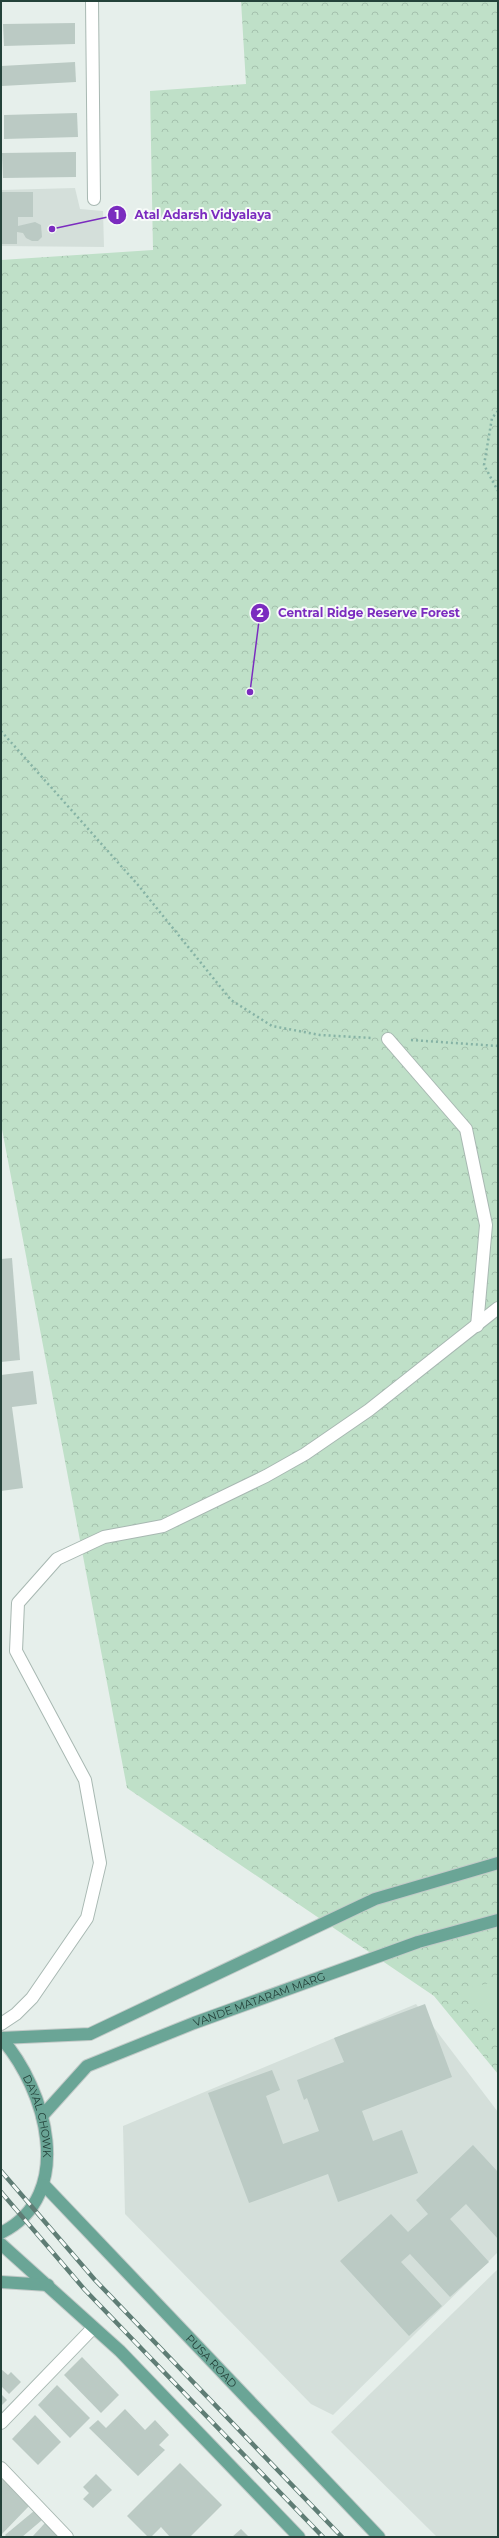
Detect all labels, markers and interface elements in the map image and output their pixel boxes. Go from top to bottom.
callout: Atal Adarsh Vidyalaya [107,203,280,227]
text: 1 [115,207,119,222]
text: Atal Adarsh Vidyalaya [134,207,271,222]
callout: Central Ridge Reserve Forest [250,601,468,625]
text: 2 [256,605,264,620]
text: Central Ridge Reserve Forest [278,605,461,620]
street label: VANDE MATARAM MARG [191,1969,327,2030]
street label: DAYAL CHOWK [20,2072,54,2158]
street label: PUSA ROAD [183,2332,240,2391]

